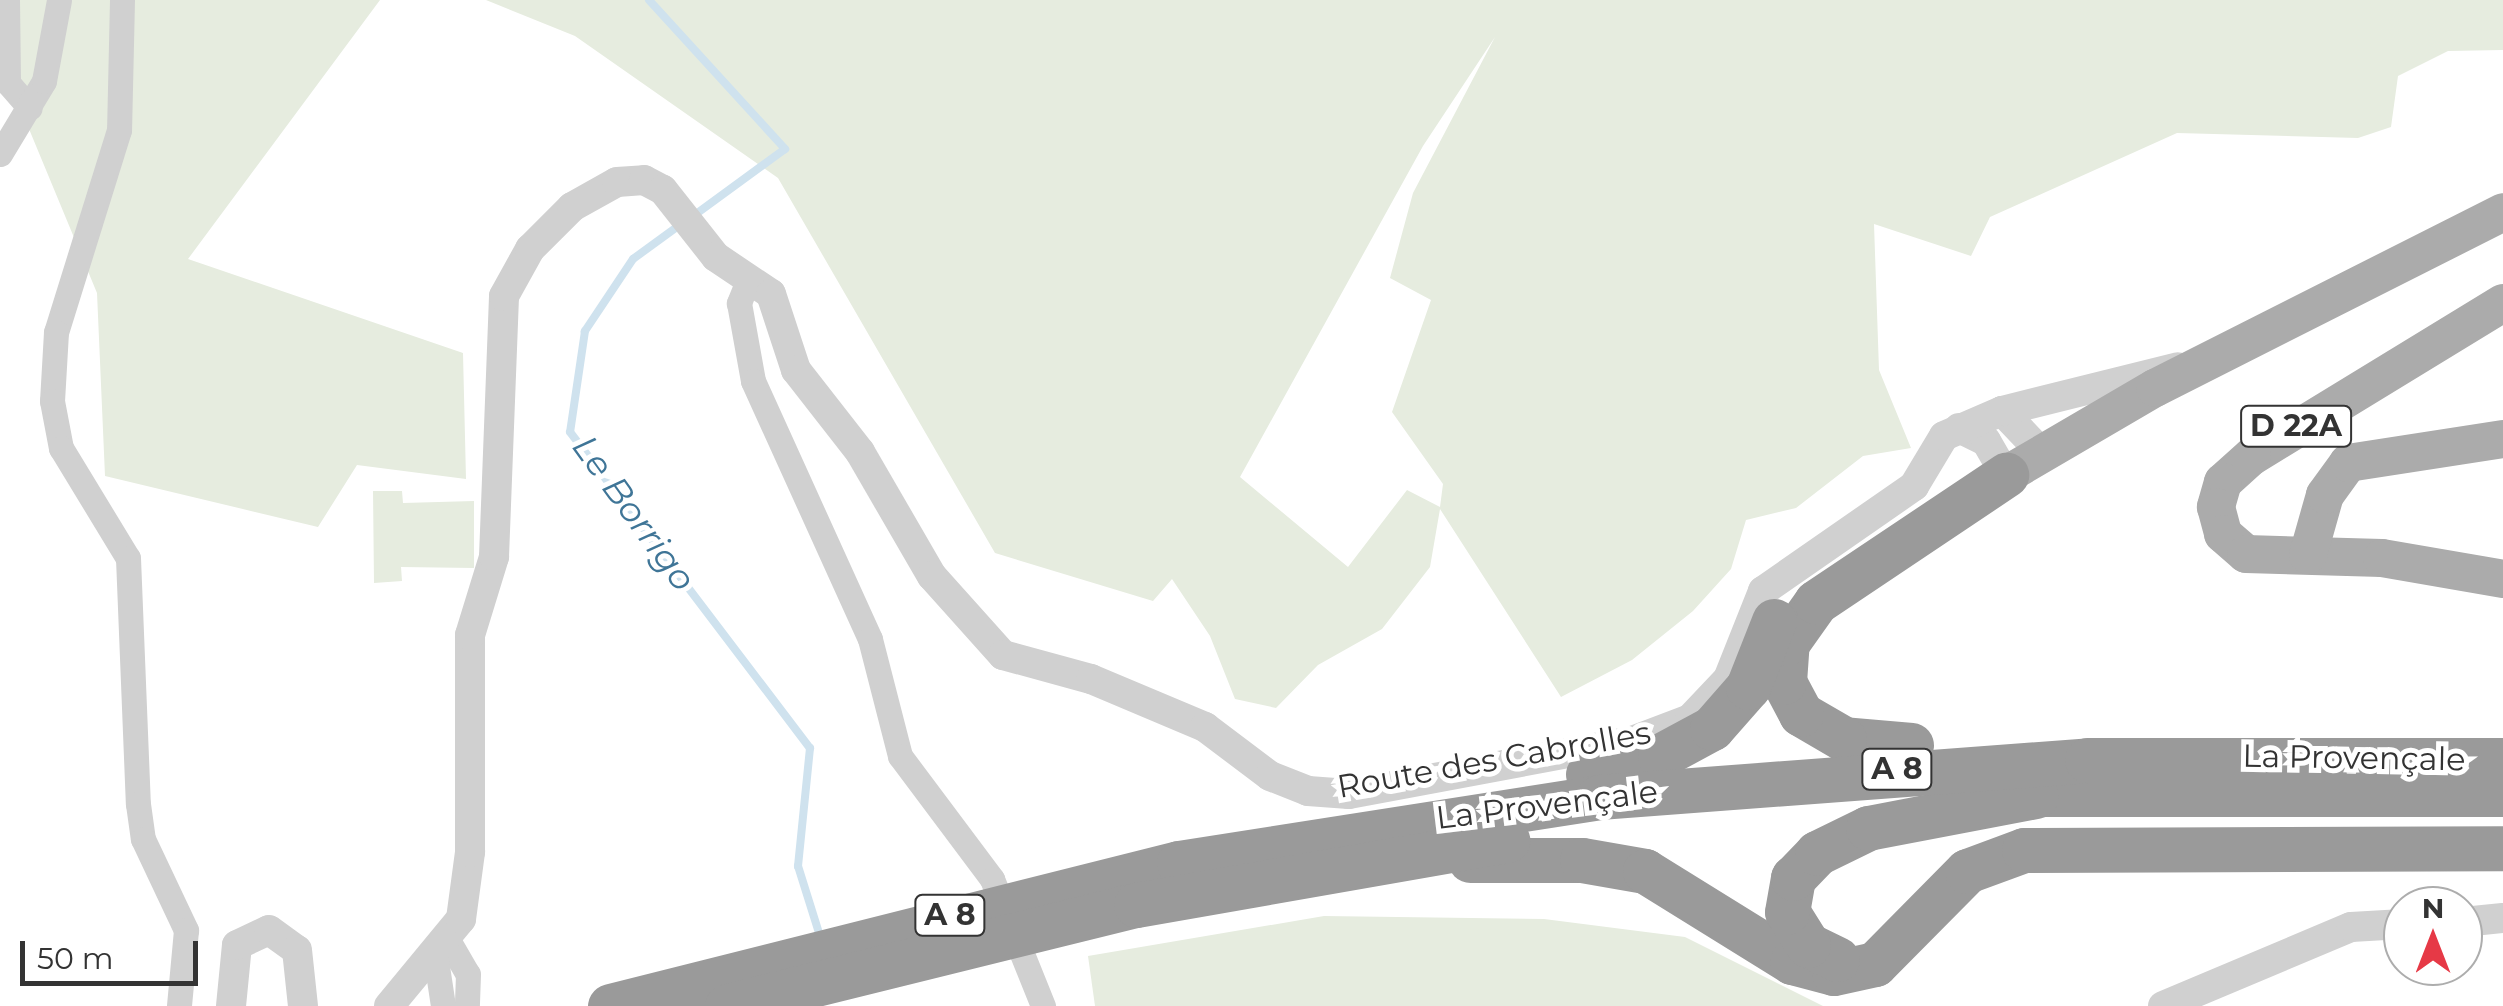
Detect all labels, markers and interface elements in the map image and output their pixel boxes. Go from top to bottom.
road number: D 22A [2238,401,2354,451]
water label: Le Borrigo [564,427,704,599]
street label: Route des Cabrolles [1334,714,1654,806]
street label: La Provençale [2242,737,2466,779]
road number: A 8 [1860,744,1934,794]
street label: La Provençale [1434,772,1660,838]
north arrow [2383,886,2483,986]
road number: A 8 [912,890,988,940]
text: N [2422,891,2444,925]
scale bar [25,921,202,983]
text: 50 m [37,940,114,977]

